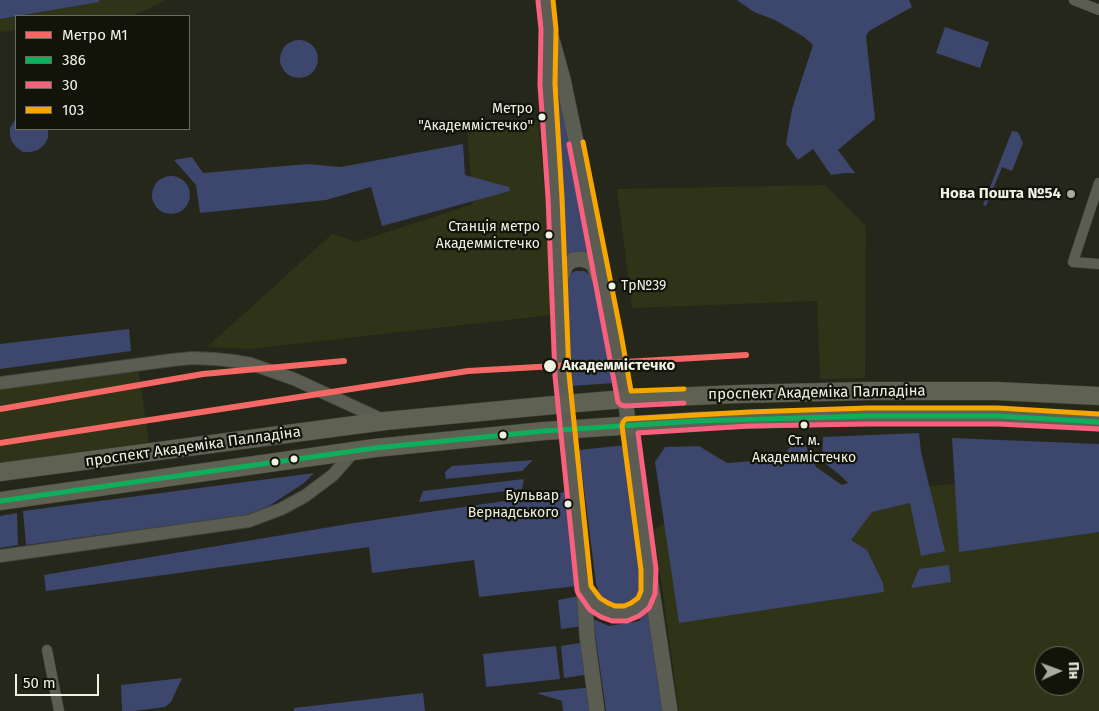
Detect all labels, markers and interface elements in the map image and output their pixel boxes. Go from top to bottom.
legend [15,15,190,130]
text: Метро M1 [62,26,128,44]
text: 386 [62,51,86,69]
text: 30 [62,76,78,94]
text: 103 [62,101,84,119]
place label: Метро "Академмістечко" [418,101,533,134]
marker: Метро "Академмістечко" [537,112,547,122]
place label: Нова Пошта №54 [940,185,1061,203]
marker: Нова Пошта №54 [1065,188,1077,200]
place label: Станція метро Академмістечко [436,219,540,252]
marker: Станція метро Академмістечко [544,230,554,240]
place label: Тр№39 [621,278,666,294]
marker: Тр№39 [607,281,617,291]
place label: Академмістечко [562,357,675,375]
marker: Академмістечко [542,358,558,374]
street label: проспект Академіка Палладіна [708,382,926,404]
marker: Ст. м. Академмістечко [799,420,809,430]
street label: проспект Академіка Палладіна [84,423,302,471]
unlabelled marker [498,430,508,440]
place label: Ст. м. Академмістечко [752,433,856,466]
unlabelled marker [289,454,299,464]
unlabelled marker [270,457,280,467]
place label: Бульвар Вернадського [468,488,559,520]
marker: Бульвар Вернадського [563,499,573,509]
north arrow [1034,646,1084,696]
text: Пн [1065,661,1082,680]
scale bar [18,664,101,696]
text: 50 m [23,674,56,692]

